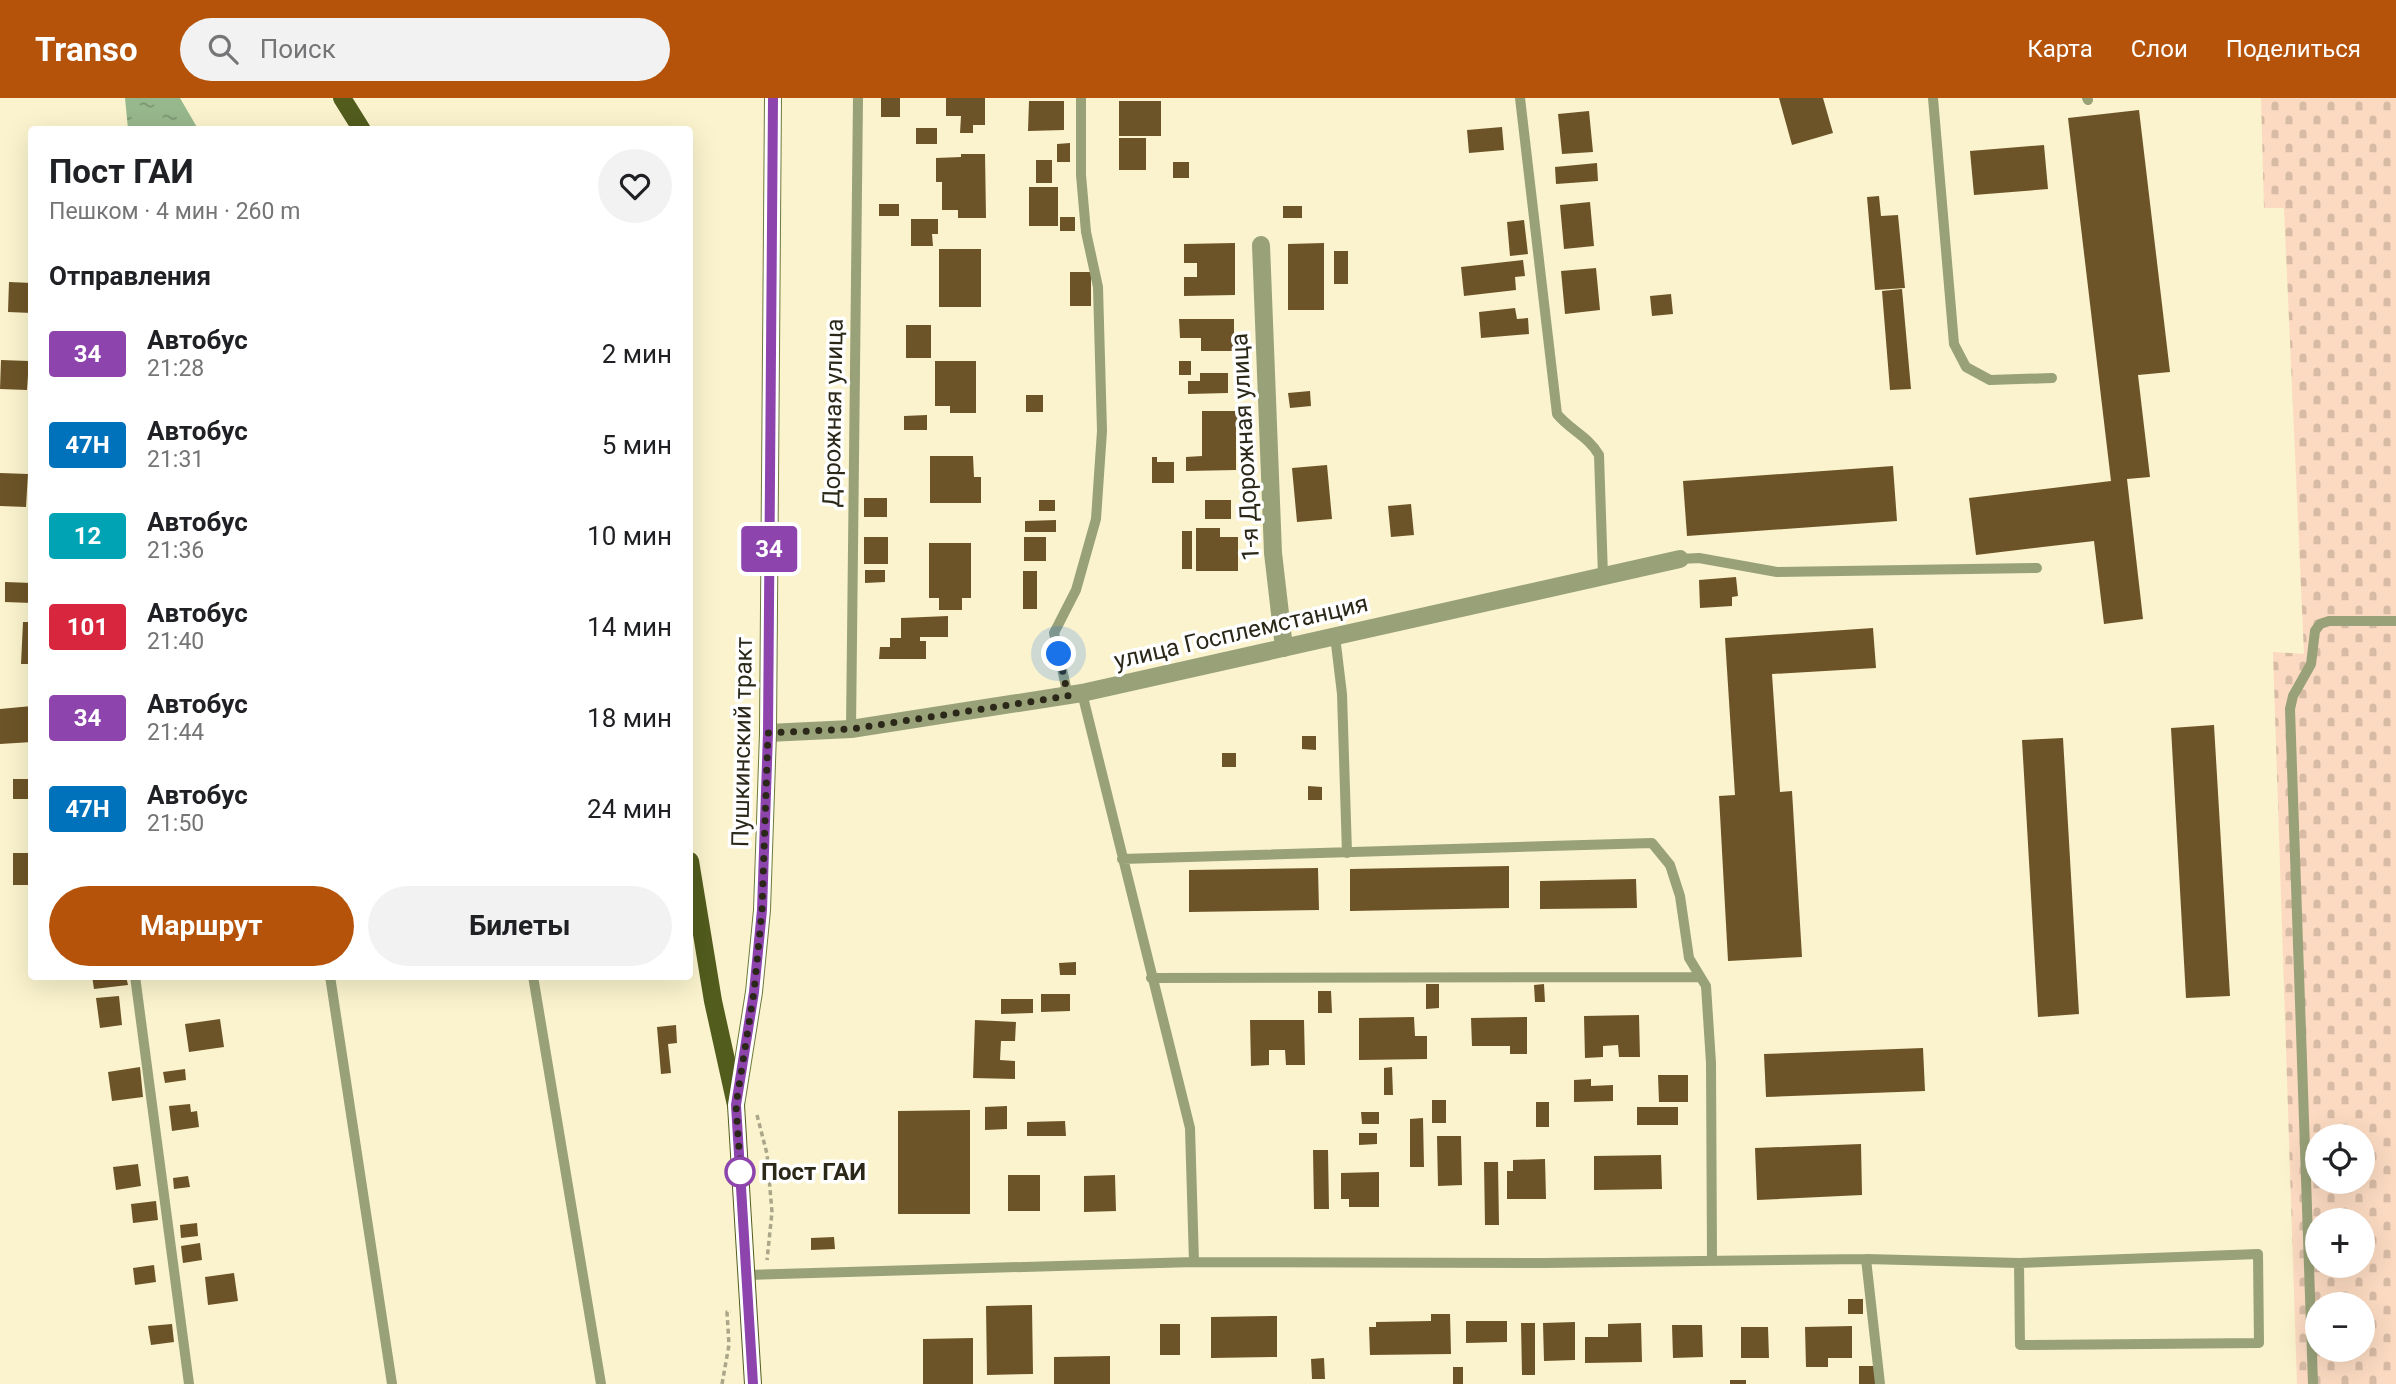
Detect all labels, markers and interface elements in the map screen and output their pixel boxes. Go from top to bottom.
search box [180,18,670,81]
text: Transo [35,30,138,69]
icon: search [204,30,242,68]
text: Поиск [260,34,336,64]
text: Карта [2027,35,2093,63]
text: Слои [2131,35,2188,63]
text: Поделиться [2226,35,2361,63]
button: heart [598,149,672,223]
text: Пост ГАИ [49,152,194,191]
text: Пешком · 4 мин · 260 m [49,198,300,225]
text: Отправления [49,261,211,291]
street label: Дорожная улица [817,318,849,508]
text: Автобус [147,325,248,355]
street label: 1-я Дорожная улица [1225,332,1265,562]
text: 2 мин [602,339,672,369]
text: 34 [74,340,101,368]
text: 21:28 [147,355,204,382]
text: Автобус [147,416,248,446]
text: 5 мин [602,430,672,460]
text: 47Н [65,431,110,459]
text: 21:31 [147,446,204,473]
text: Автобус [147,507,248,537]
text: 10 мин [587,521,672,551]
text: 12 [74,522,101,550]
line badge: 34 [738,526,800,572]
text: 34 [755,535,783,563]
text: 21:36 [147,537,204,564]
street label: улица Госплемстанция [1111,589,1371,675]
text: Автобус [147,598,248,628]
text: 14 мин [587,612,672,642]
text: 101 [67,613,108,641]
text: 21:40 [147,628,204,655]
street label: Пушкинский тракт [726,636,758,847]
your location [1041,636,1076,671]
text: Автобус [147,689,248,719]
text: 18 мин [587,703,672,733]
text: 34 [74,704,101,732]
text: 21:44 [147,719,204,746]
text: Автобус [147,780,248,810]
text: 24 мин [587,794,672,824]
text: 47Н [65,795,110,823]
text: 21:50 [147,810,204,837]
button: Маршрут [49,886,354,966]
button: Билеты [368,886,672,966]
map controls [2305,1124,2375,1362]
button: locate [2305,1124,2375,1194]
marker: Пост ГАИ [725,1157,755,1187]
place label: Пост ГАИ [761,1158,866,1186]
button: + [2305,1208,2375,1278]
button: − [2305,1292,2375,1362]

